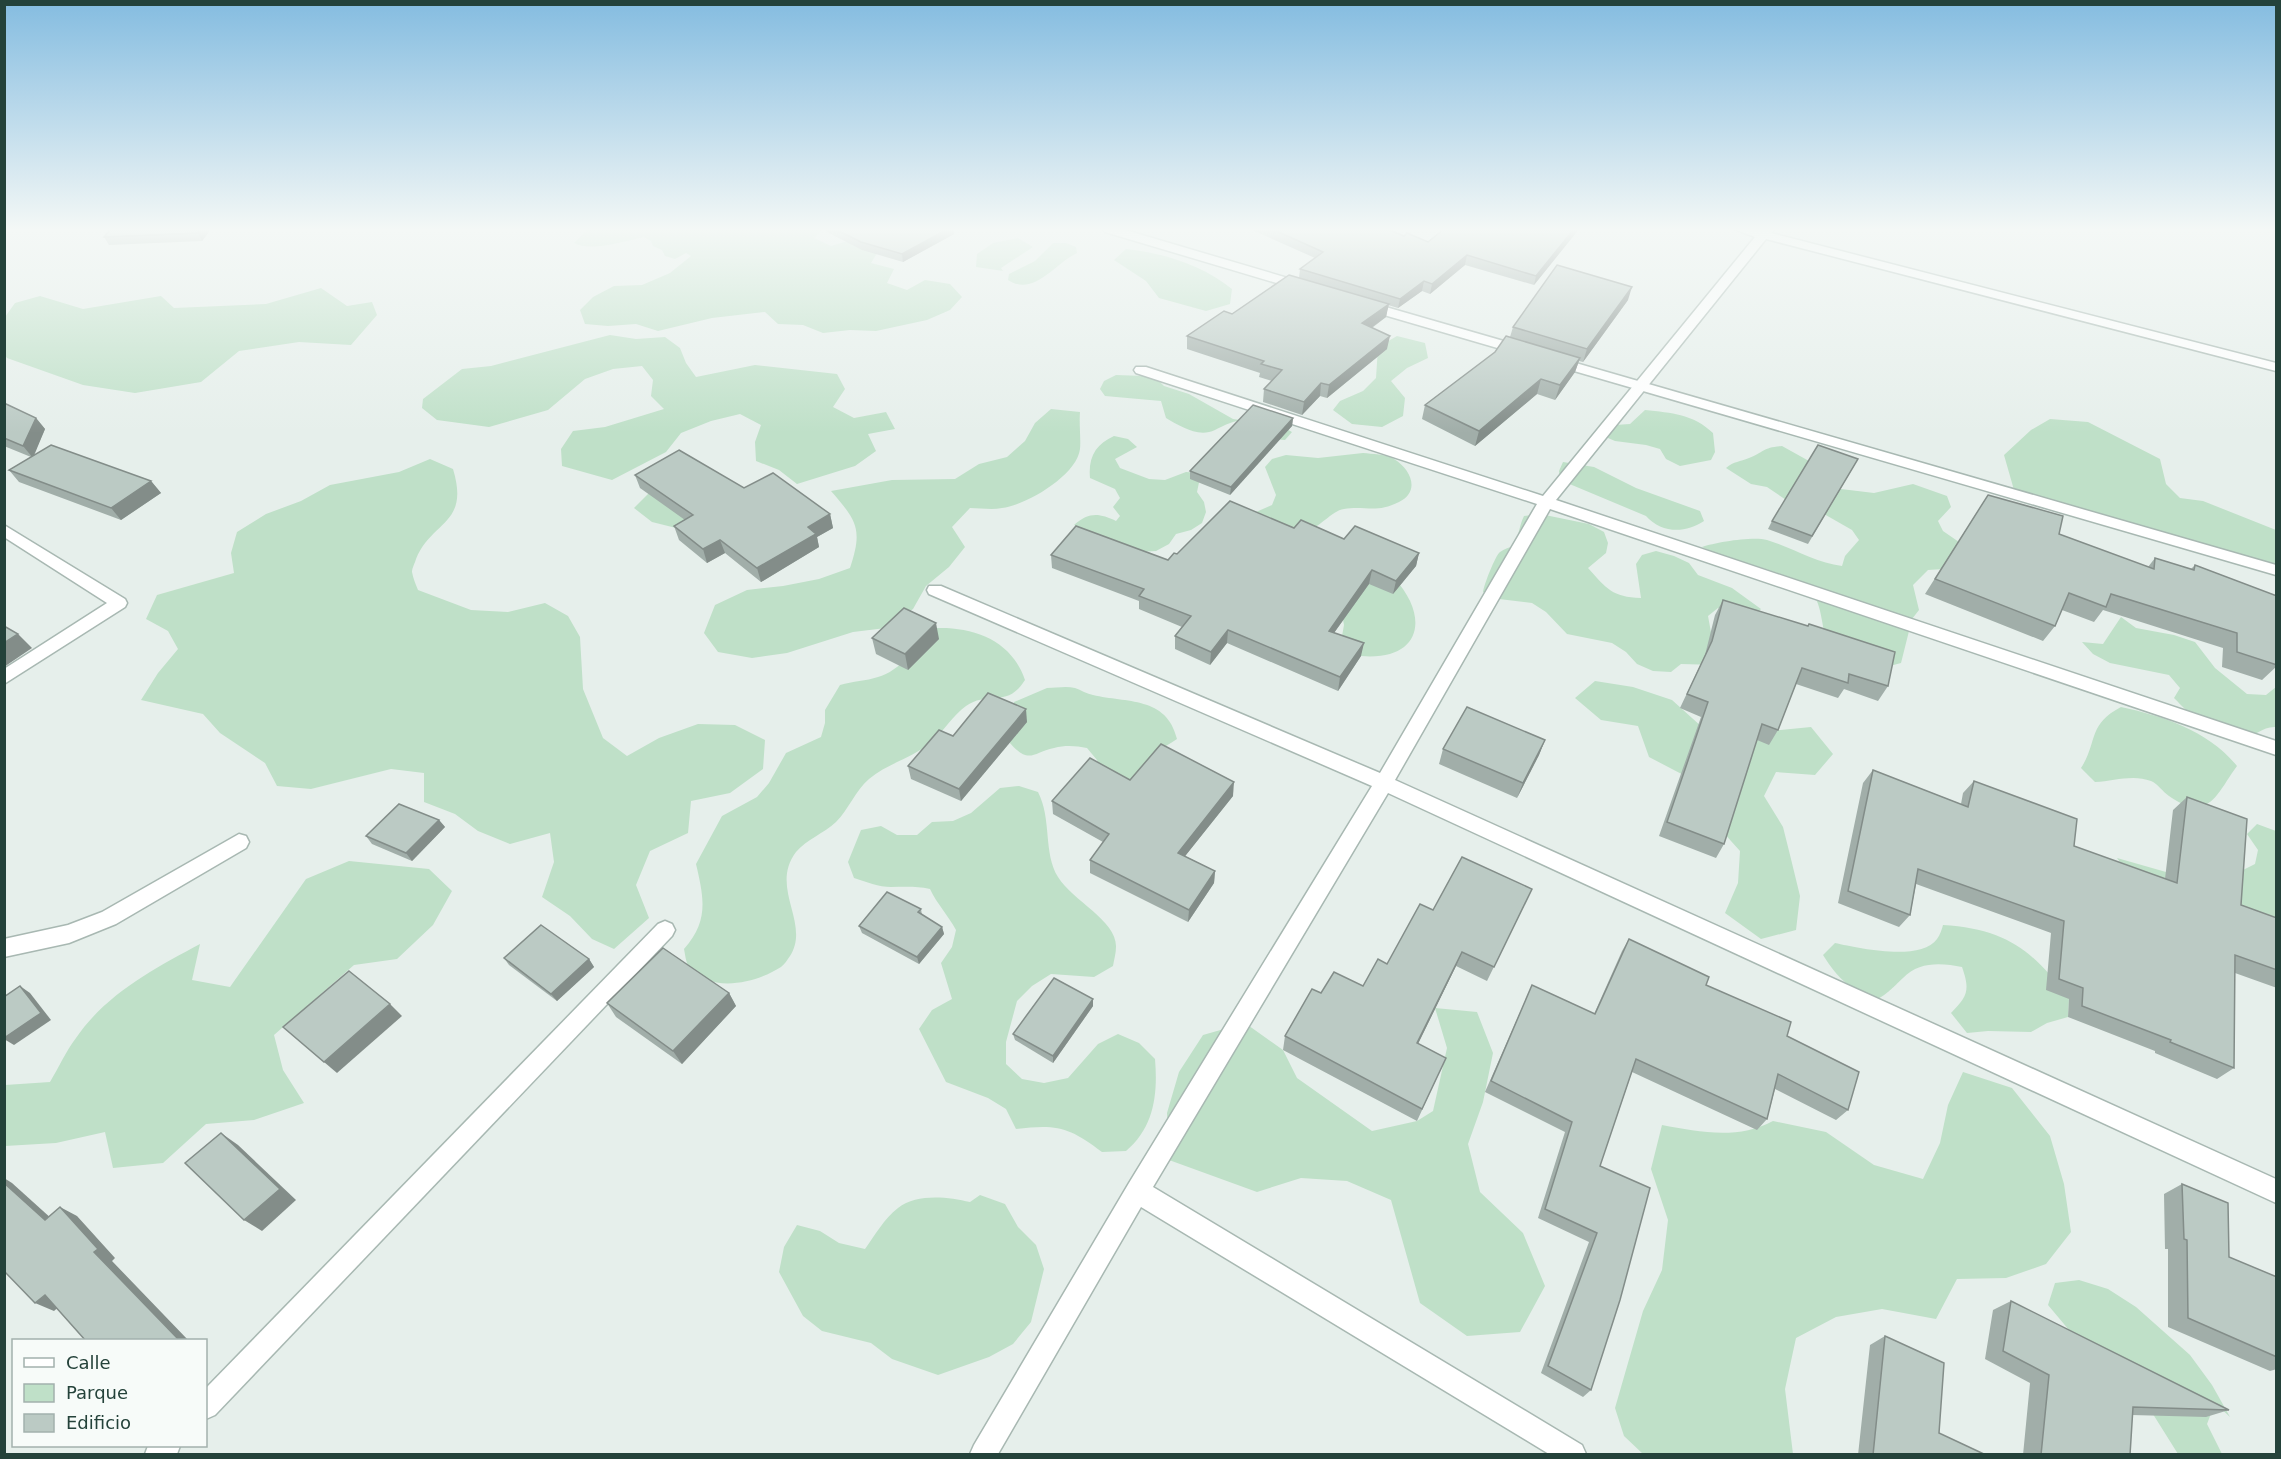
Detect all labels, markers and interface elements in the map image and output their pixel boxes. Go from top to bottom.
legend [12,1339,207,1447]
text: Calle [66,1352,111,1373]
text: Parque [66,1382,128,1403]
text: Edificio [66,1412,131,1433]

